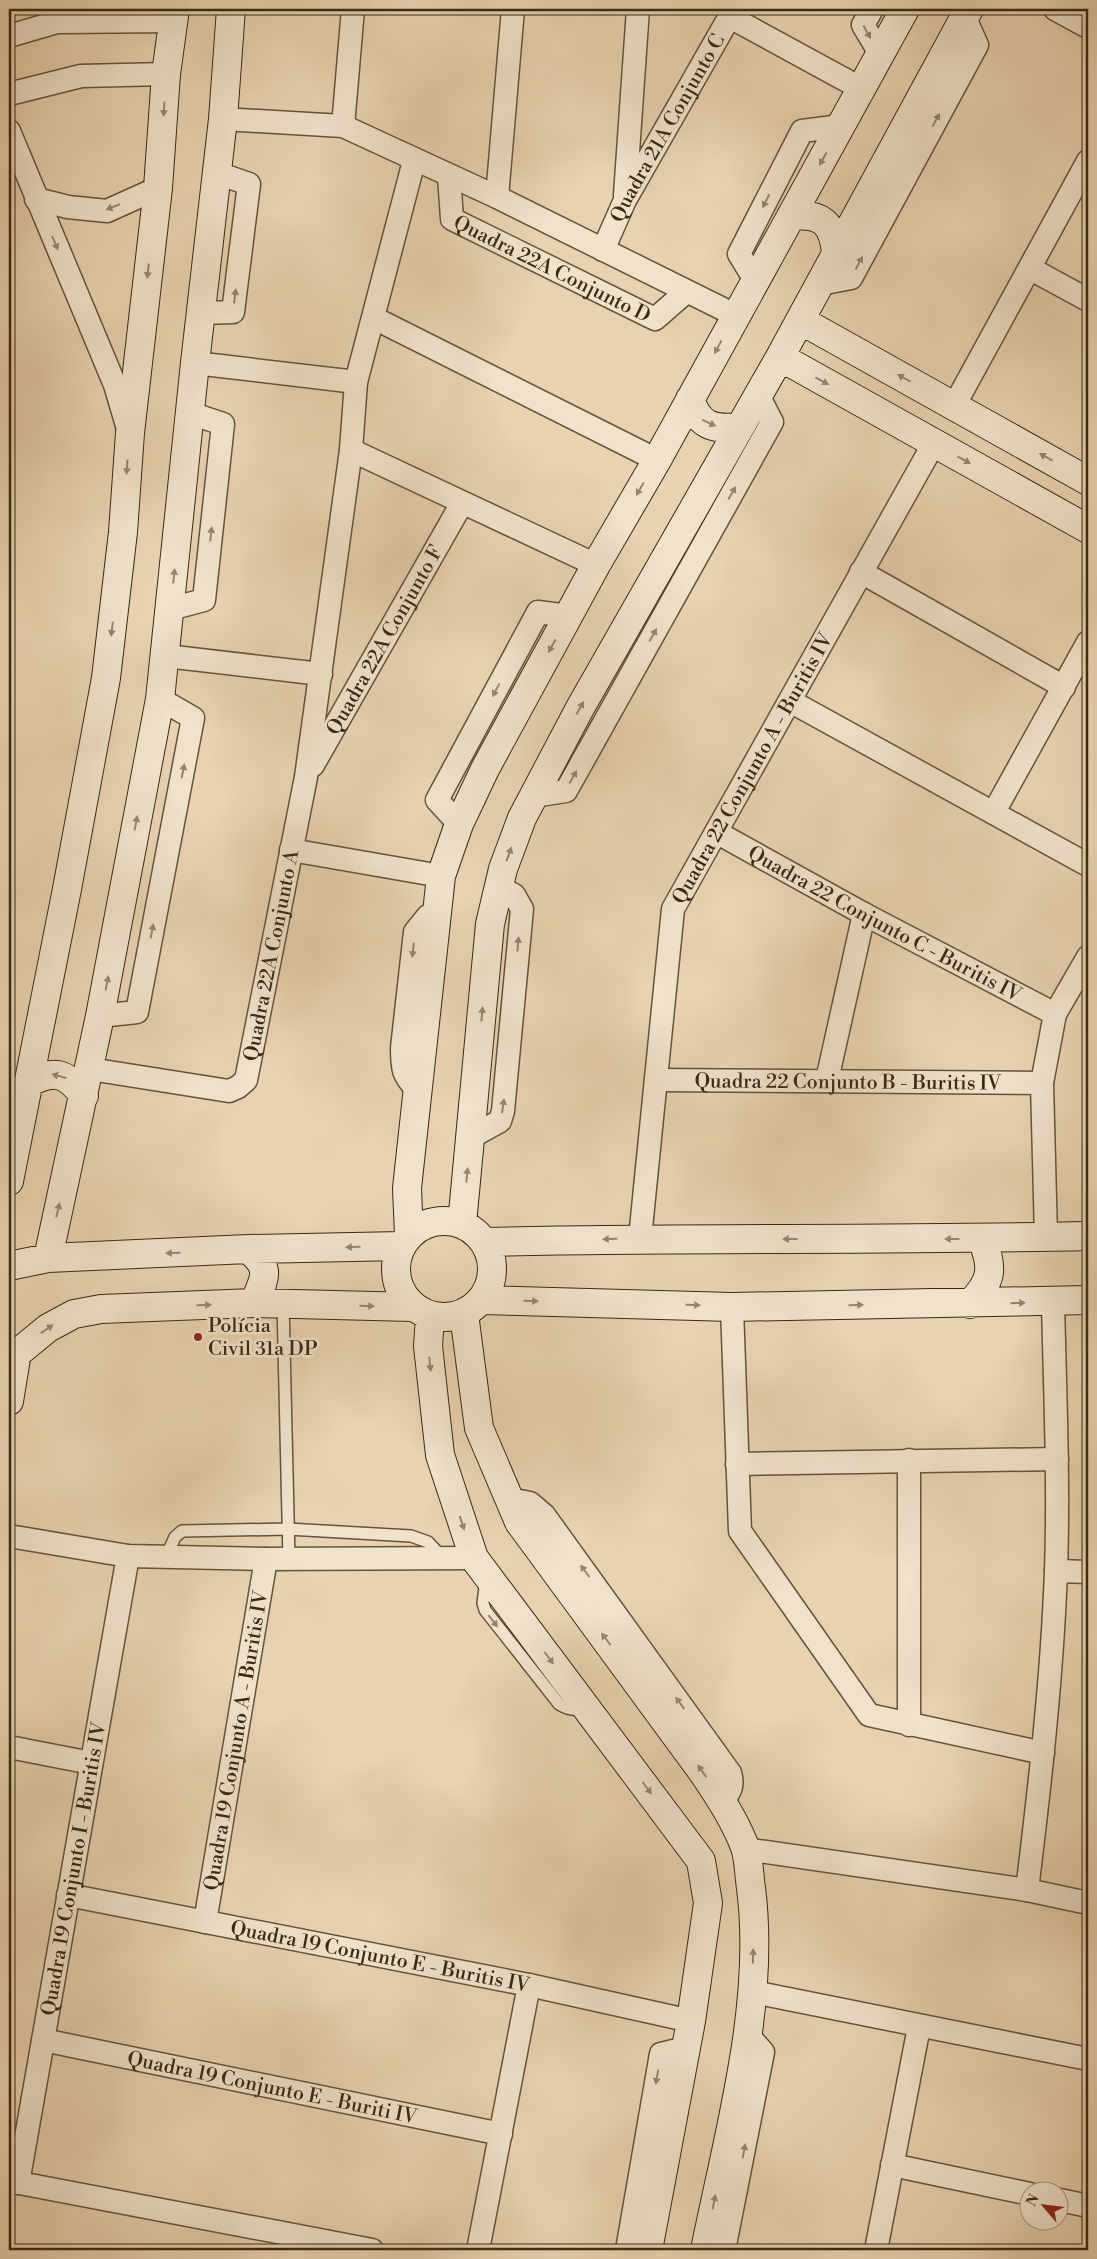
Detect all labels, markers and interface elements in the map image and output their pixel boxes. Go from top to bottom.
one-way arrow [863,24,871,39]
street label: Quadra 21A Conjunto C [606,30,731,226]
one-way arrow [159,102,167,118]
one-way arrow [932,113,940,128]
one-way arrow [819,151,827,166]
one-way arrow [762,194,770,209]
one-way arrow [106,204,120,212]
street label: Quadra 22A Conjunto D [449,211,654,329]
one-way arrow [51,236,59,250]
one-way arrow [855,256,863,271]
one-way arrow [144,263,152,279]
one-way arrow [231,287,239,303]
one-way arrow [714,339,722,354]
one-way arrow [897,373,911,382]
one-way arrow [815,377,830,385]
one-way arrow [702,420,716,428]
one-way arrow [1038,453,1053,461]
one-way arrow [957,456,971,464]
one-way arrow [123,460,131,476]
one-way arrow [636,483,645,496]
one-way arrow [728,486,736,501]
one-way arrow [207,525,215,541]
street label: Quadra 22A Conjunto F [322,541,449,740]
one-way arrow [170,568,178,584]
one-way arrow [108,621,116,637]
one-way arrow [648,628,657,642]
street label: Quadra 22 Conjunto A - Buritis IV [667,628,839,909]
one-way arrow [548,639,556,653]
one-way arrow [492,683,501,697]
one-way arrow [576,701,584,715]
one-way arrow [179,763,187,779]
one-way arrow [569,770,578,784]
one-way arrow [133,814,141,830]
street label: Quadra 22 Conjunto C - Buritis IV [743,841,1026,1008]
one-way arrow [505,846,513,861]
street label: Quadra 22A Conjunto A [239,847,305,1064]
one-way arrow [148,923,156,938]
one-way arrow [515,936,523,952]
one-way arrow [409,943,417,959]
one-way arrow [103,974,111,990]
one-way arrow [478,1005,486,1021]
street label: Quadra 22 Conjunto B - Buritis IV [694,1069,1002,1097]
one-way arrow [51,1072,66,1080]
one-way arrow [499,1097,507,1113]
one-way arrow [463,1167,471,1183]
one-way arrow [54,1202,62,1218]
one-way arrow [601,1235,617,1243]
one-way arrow [781,1235,797,1243]
one-way arrow [944,1235,960,1243]
one-way arrow [345,1243,361,1251]
one-way arrow [165,1249,181,1257]
one-way arrow [523,1297,539,1305]
one-way arrow [1011,1299,1027,1307]
one-way arrow [197,1300,213,1308]
one-way arrow [848,1301,864,1309]
one-way arrow [359,1302,375,1310]
one-way arrow [686,1302,702,1310]
place label: Polícia Civil 31a DP [208,1314,318,1362]
one-way arrow [40,1325,54,1334]
marker: Polícia Civil 31a DP [192,1331,204,1343]
one-way arrow [426,1357,434,1373]
one-way arrow [459,1515,467,1530]
one-way arrow [580,1564,590,1578]
street label: Quadra 19 Conjunto A - Buritis IV [199,1588,275,1893]
one-way arrow [488,1614,499,1627]
one-way arrow [601,1633,612,1646]
one-way arrow [544,1652,554,1665]
one-way arrow [675,1696,685,1710]
street label: Quadra 19 Conjunto I - Buritis IV [37,1720,113,2018]
one-way arrow [697,1764,707,1778]
one-way arrow [642,1781,653,1794]
street label: Quadra 19 Conjunto E - Buritis IV [228,1916,532,1999]
one-way arrow [749,1948,757,1964]
street label: Quadra 19 Conjunto E - Buriti IV [125,2047,420,2131]
one-way arrow [653,2069,661,2085]
one-way arrow [740,2142,748,2158]
north arrow [1020,2182,1070,2232]
text: N [1023,2191,1044,2209]
one-way arrow [711,2194,719,2210]

